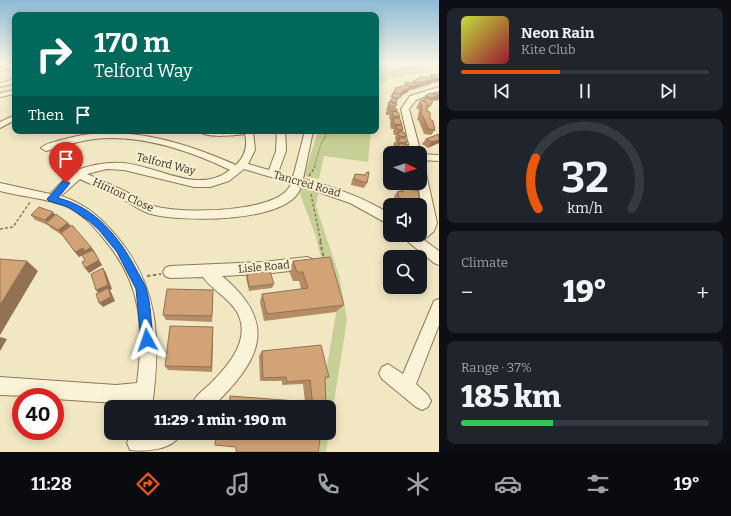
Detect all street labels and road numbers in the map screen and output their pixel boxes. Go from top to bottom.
street label: Telford Way [135,150,197,178]
street label: Tancred Road [272,168,343,200]
street label: Hinton Close [90,175,156,215]
street label: Lisle Road [238,258,291,276]

